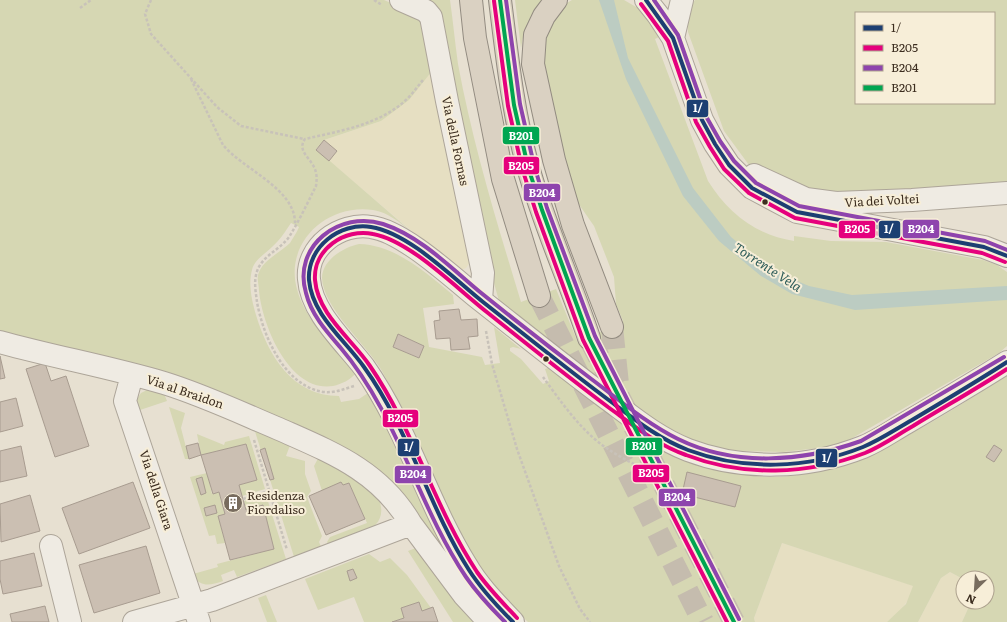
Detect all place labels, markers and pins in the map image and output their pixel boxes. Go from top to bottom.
unlabelled marker [760,197,770,207]
unlabelled marker [541,354,551,364]
place label: Residenza Fiordaliso [247,486,305,518]
building icon: Residenza Fiordaliso [222,492,244,514]

